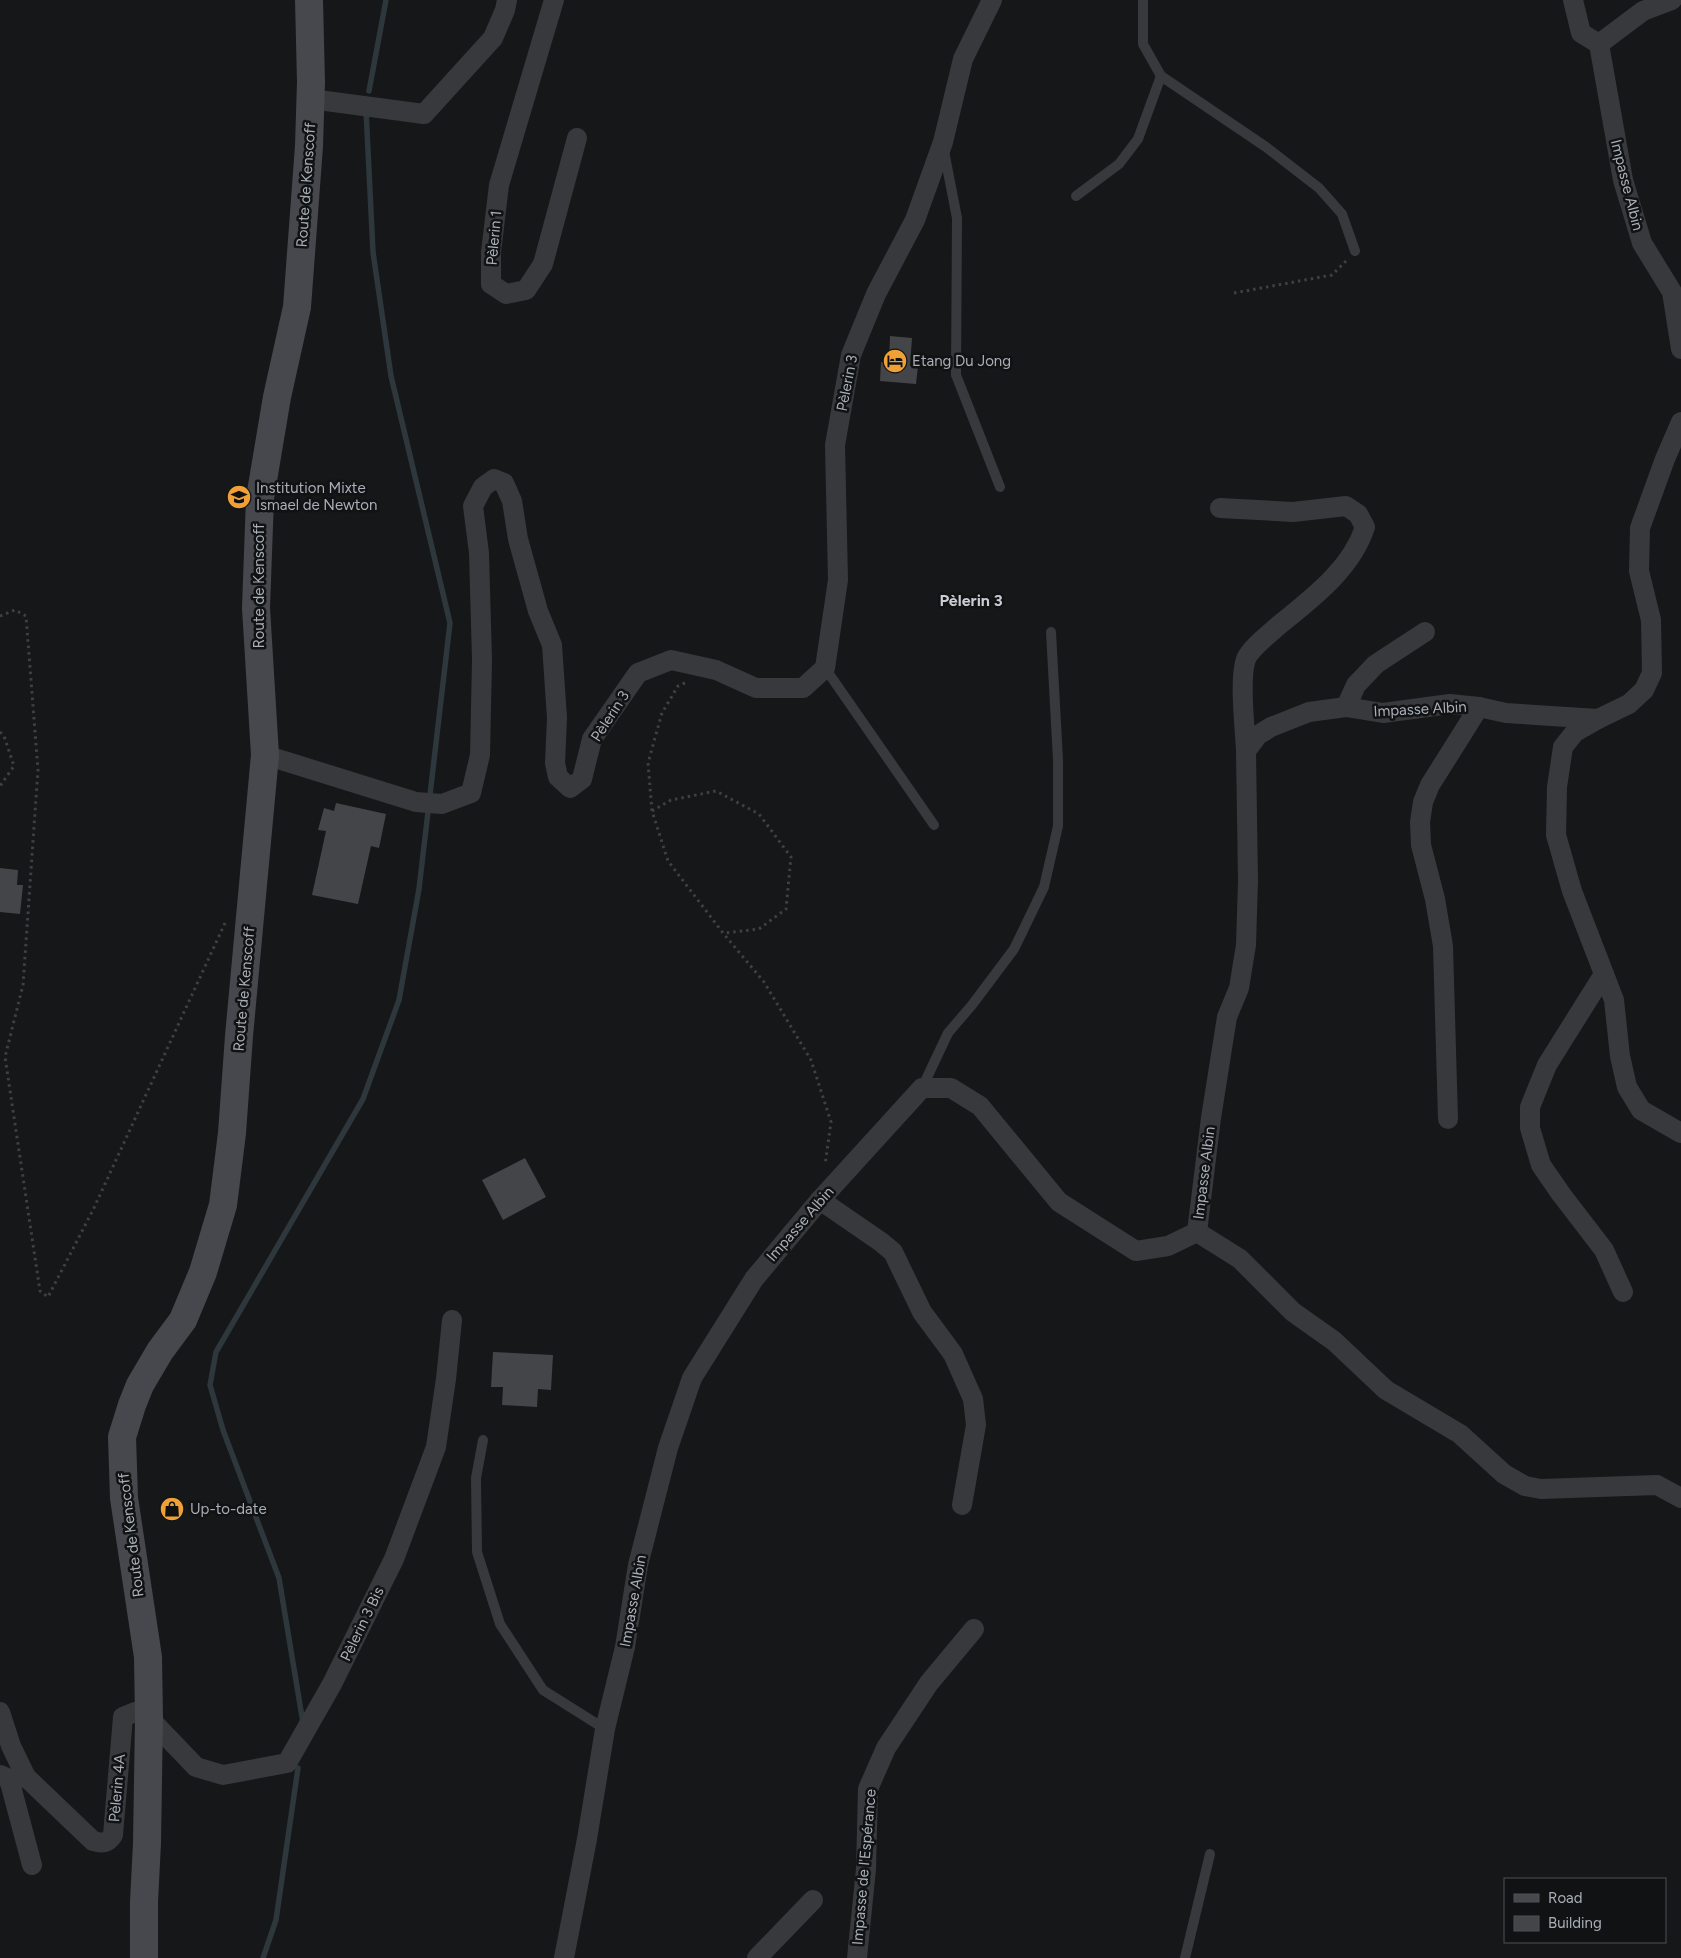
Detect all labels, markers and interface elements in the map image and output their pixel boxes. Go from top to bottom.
street label: Route de Kenscoff [293,121,319,248]
street label: Impasse Albin [1607,138,1647,232]
street label: Pèlerin 1 [483,210,505,266]
hotel icon: Etang Du Jong [882,348,908,374]
place label: Etang Du Jong [912,352,1011,370]
street label: Pèlerin 3 [833,353,861,413]
place label: Institution Mixte Ismael de Newton [256,479,377,514]
school or university icon: Institution Mixte Ismael de Newton [226,484,252,510]
street label: Route de Kenscoff [250,523,268,649]
district label: Pèlerin 3 [939,591,1003,610]
street label: Pèlerin 3 [587,687,633,745]
street label: Impasse Albin [1373,698,1467,720]
street label: Route de Kenscoff [230,925,258,1052]
street label: Impasse Albin [1189,1126,1219,1220]
street label: Impasse Albin [763,1183,837,1265]
street label: Route de Kenscoff [114,1471,148,1598]
shop icon: Up-to-date [159,1496,185,1522]
place label: Up-to-date [190,1500,267,1518]
street label: Impasse Albin [616,1553,650,1649]
street label: Pèlerin 3 Bis [336,1584,388,1664]
street label: Pèlerin 4A [105,1753,129,1823]
street label: Impasse de l'Espérance [848,1788,880,1946]
legend [1504,1878,1666,1943]
text: Road [1548,1889,1583,1907]
text: Building [1548,1914,1602,1932]

